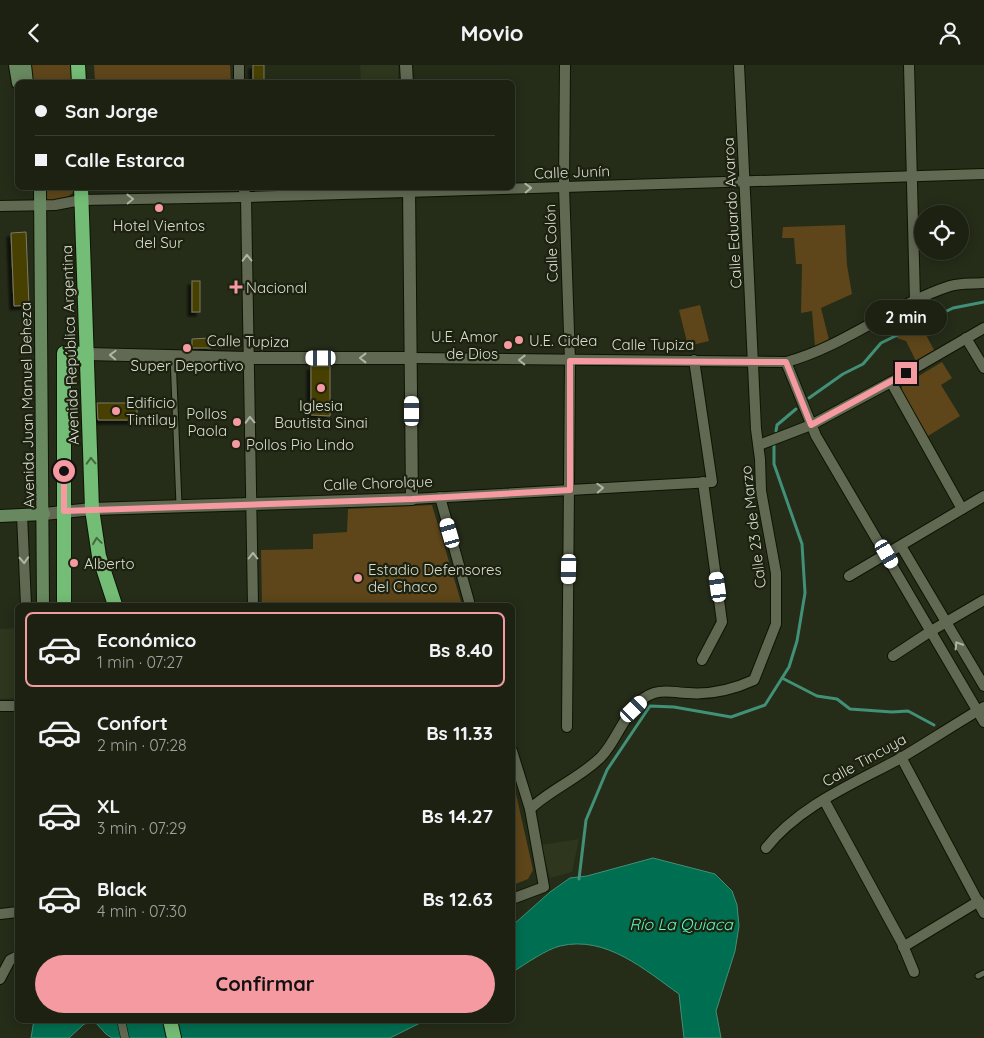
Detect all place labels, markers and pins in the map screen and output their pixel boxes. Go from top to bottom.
marker: Hotel Vientos del Sur [153,202,165,214]
place label: Hotel Vientos del Sur [113,216,205,252]
place label: Nacional [246,278,307,297]
marker: Nacional [230,281,242,293]
place label: U.E. Amor de Dios [431,327,498,363]
place label: U.E. Cidea [529,331,597,350]
marker: U.E. Cidea [513,334,525,346]
marker: U.E. Amor de Dios [502,339,514,351]
marker: Super Deportivo [181,342,193,354]
place label: Super Deportivo [131,356,243,375]
marker: Iglesia Bautista Sinai [315,382,327,394]
place label: Edificio Tintilay [126,393,176,429]
place label: Iglesia Bautista Sinai [274,396,368,432]
place label: Pollos Paola [186,404,227,440]
marker: Edificio Tintilay [110,405,122,417]
marker: Pollos Paola [231,416,243,428]
place label: Pollos Pio Lindo [246,435,354,454]
marker: Pollos Pio Lindo [230,438,242,450]
place label: Alberto [84,554,135,573]
marker: Alberto [68,557,80,569]
place label: Estadio Defensores del Chaco [368,560,502,596]
marker: Estadio Defensores del Chaco [352,572,364,584]

